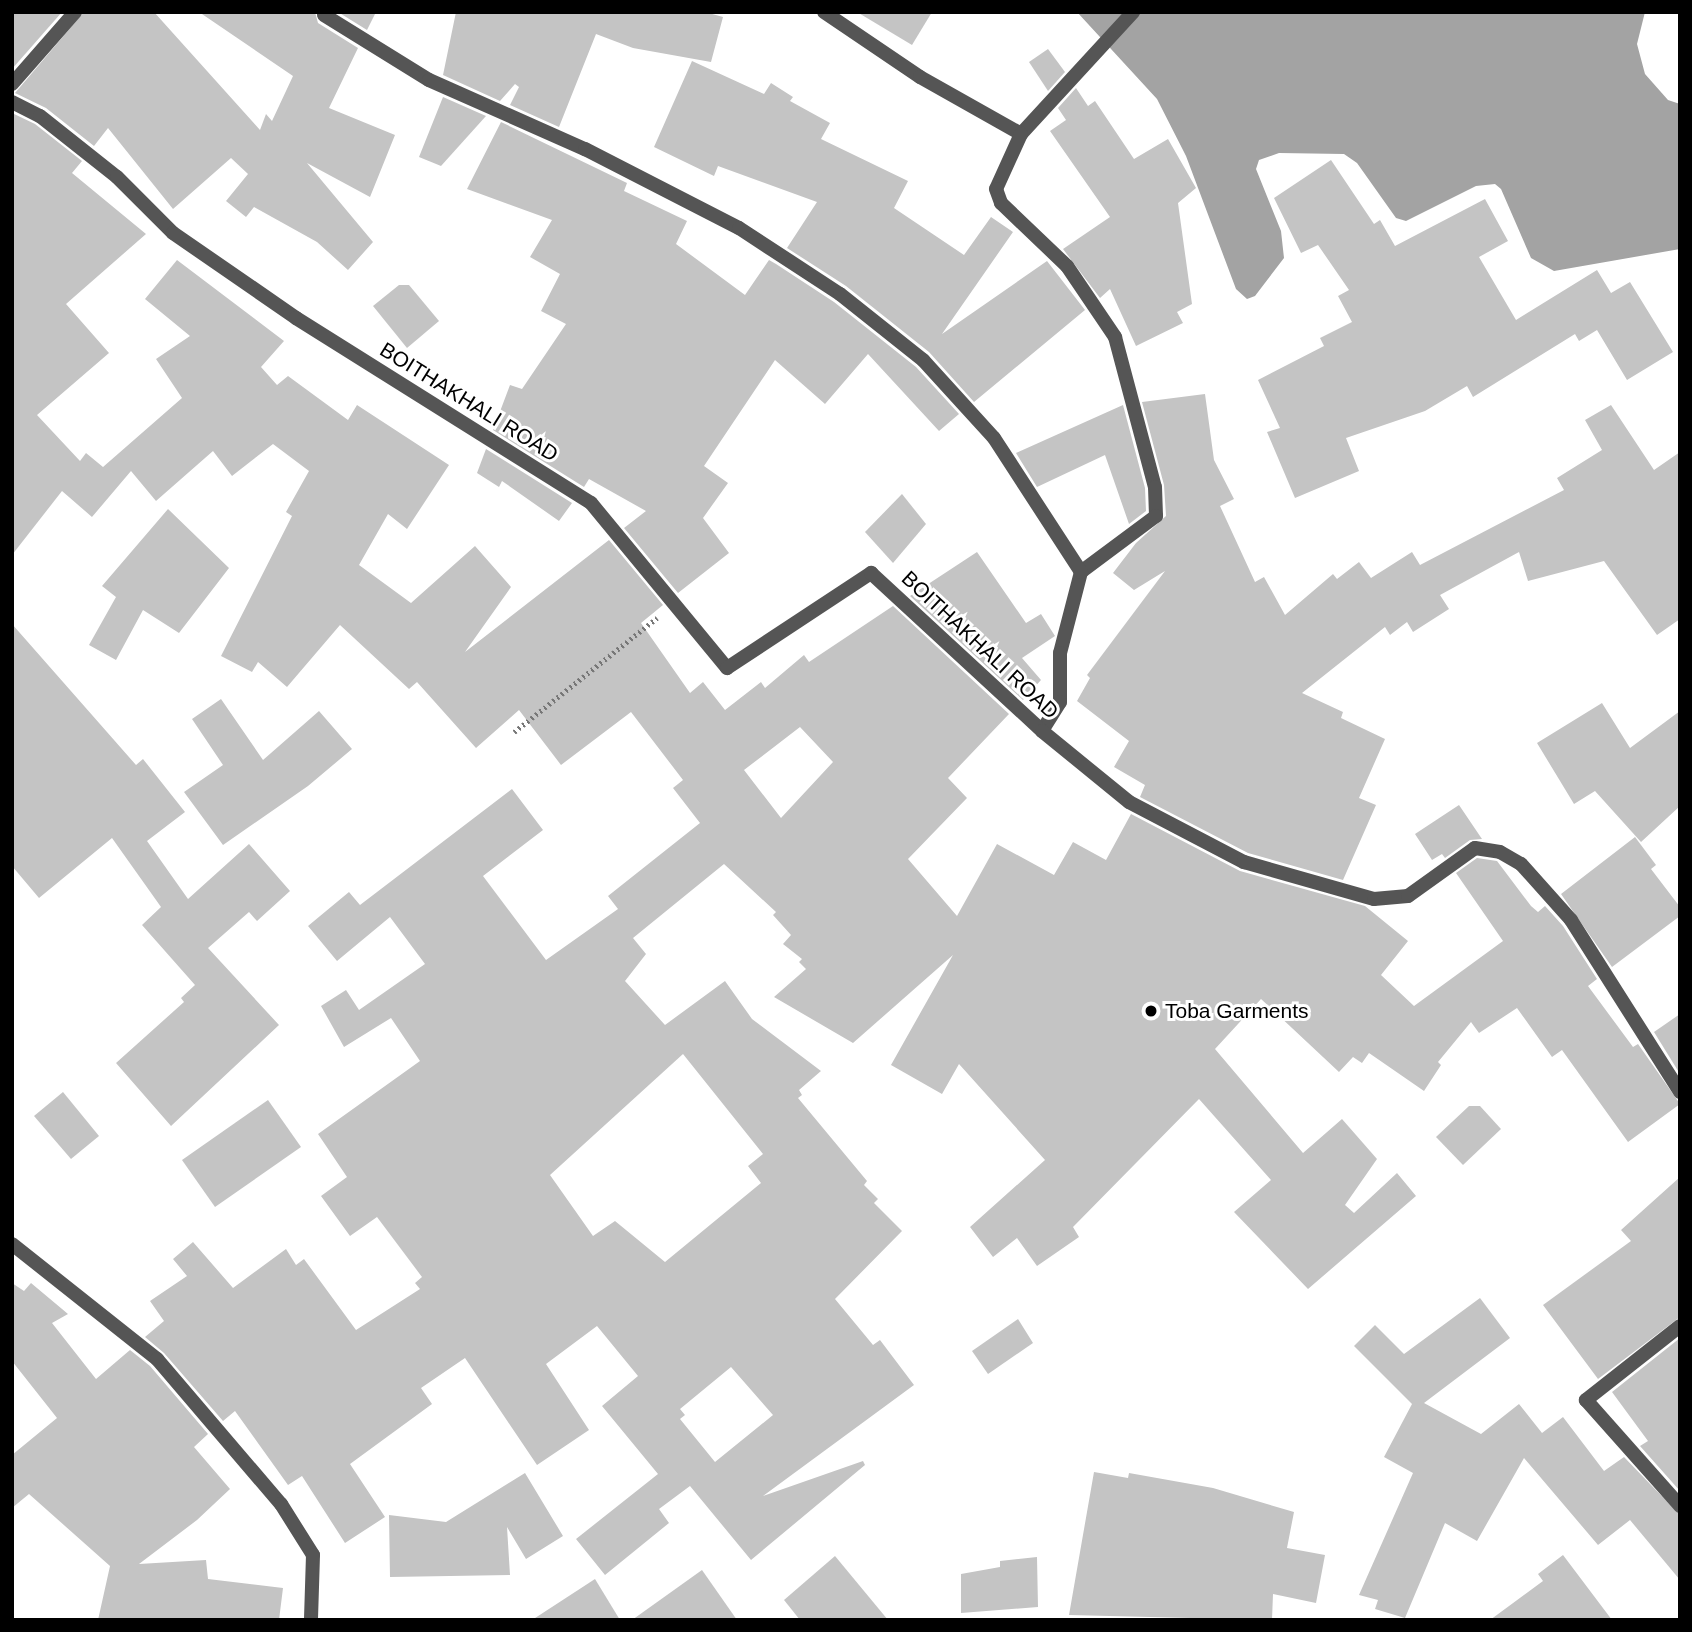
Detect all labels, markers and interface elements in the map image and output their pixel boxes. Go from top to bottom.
street label: BOITHAKHALI ROAD [375,337,563,467]
street label: BOITHAKHALI ROAD [896,566,1064,724]
place label: Toba Garments [1165,998,1309,1024]
marker: Toba Garments [1143,1003,1159,1019]

